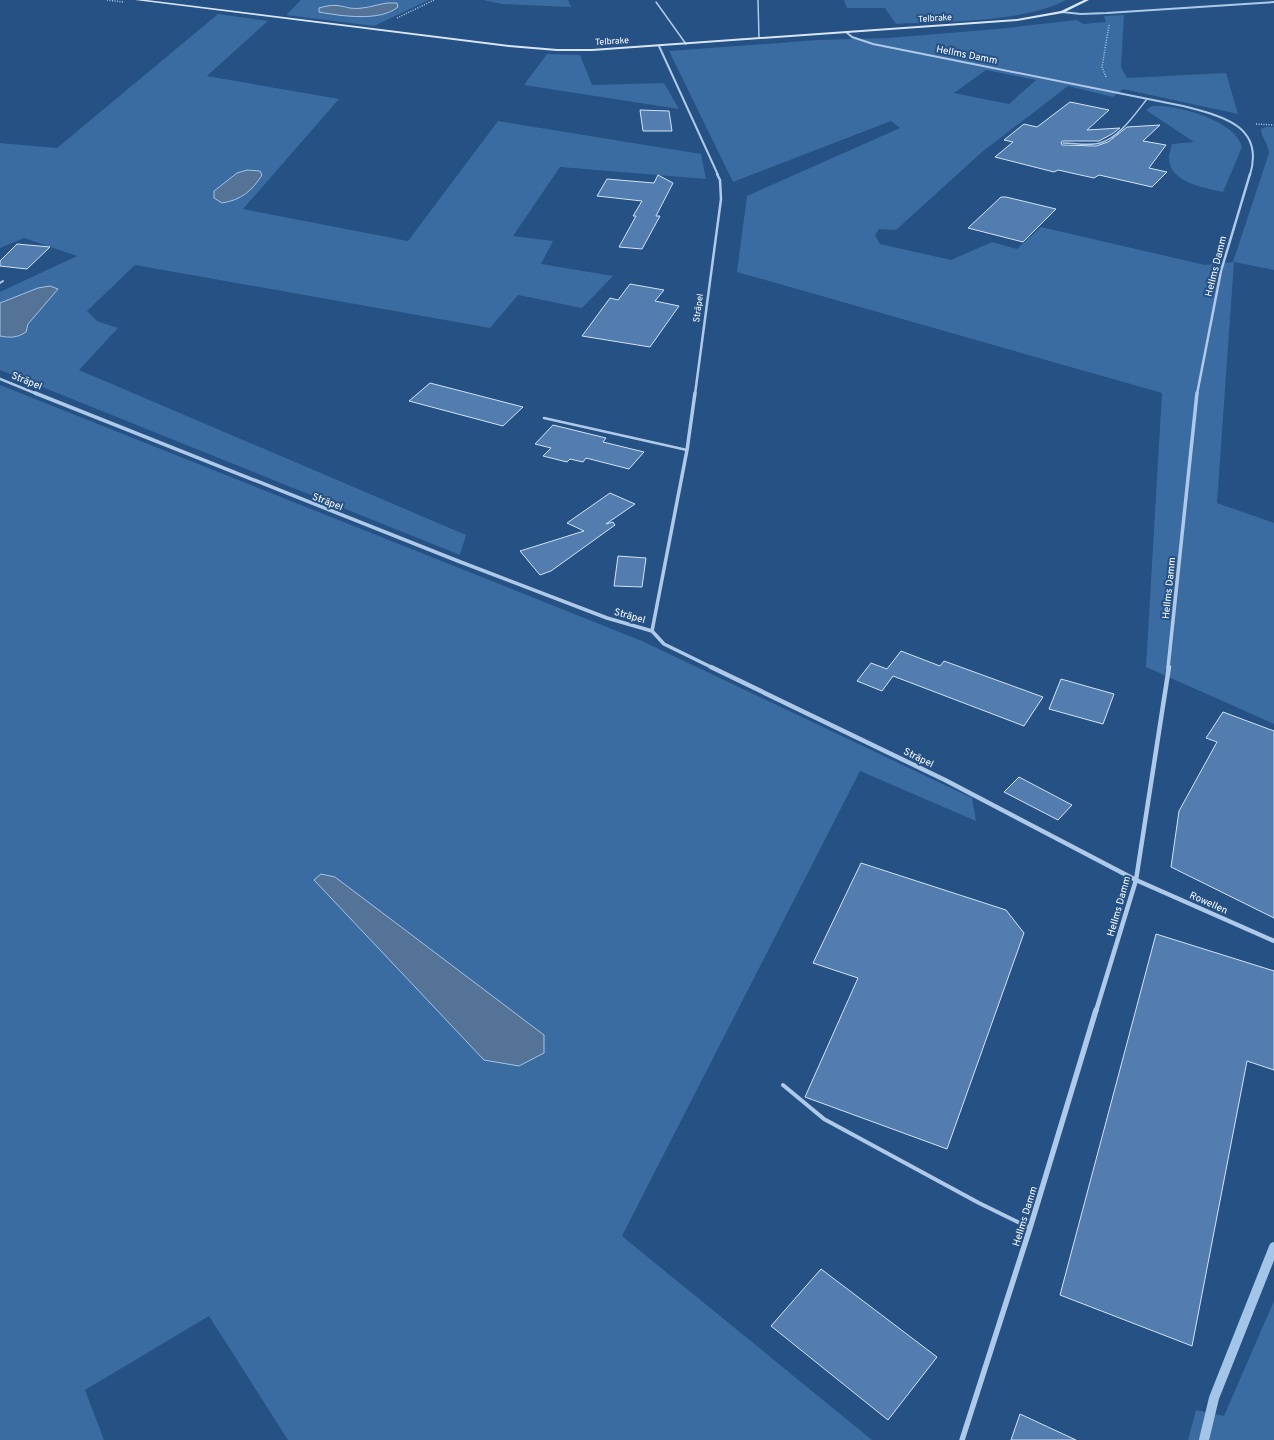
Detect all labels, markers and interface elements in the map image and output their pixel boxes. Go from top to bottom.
street label: Telbrake [918,12,953,25]
street label: Telbrake [595,35,629,48]
street label: Hellms Damm [935,43,999,68]
street label: Hellms Damm [1203,235,1230,298]
street label: Sträpel [691,293,706,323]
street label: Sträpel [9,369,44,393]
street label: Sträpel [310,491,345,514]
street label: Hellms Damm [1160,557,1179,620]
street label: Sträpel [612,606,647,627]
street label: Sträpel [901,745,936,771]
street label: Hellms Damm [1105,875,1134,938]
street label: Rowellen [1187,889,1230,918]
street label: Hellms Damm [1010,1185,1041,1248]

